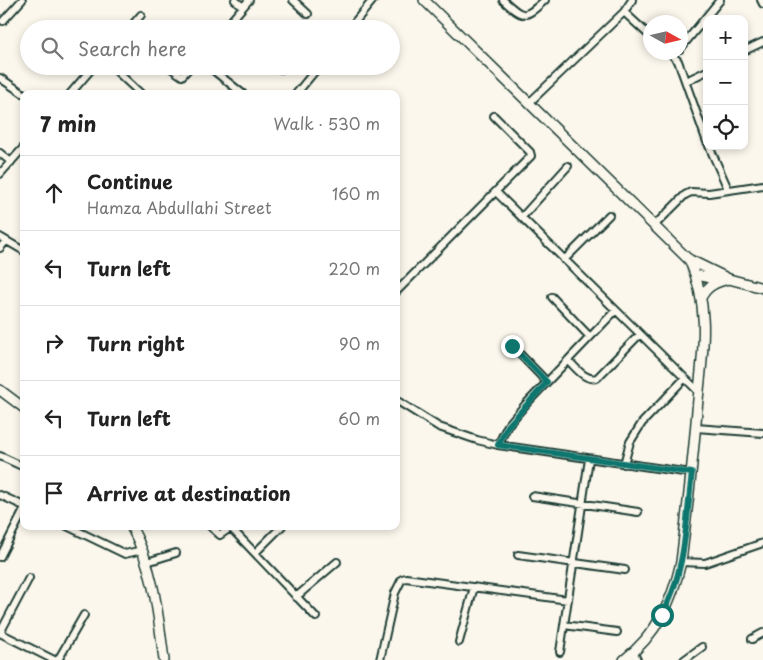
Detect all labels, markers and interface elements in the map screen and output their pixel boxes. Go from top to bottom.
north arrow [643,15,688,60]
map controls [703,15,748,150]
button: + [703,15,748,60]
search box [20,20,400,75]
icon: search [38,34,66,62]
text: Search here [78,34,187,62]
button: − [703,60,748,105]
button: locate [703,105,748,150]
text: 7 min [40,107,96,139]
text: Walk · 530 m [273,111,380,135]
text: Continue [87,167,173,195]
icon: ahead [40,179,68,207]
text: 160 m [332,181,380,205]
text: Hamza Abdullahi Street [87,195,271,219]
icon: left [40,254,68,282]
text: Turn left [87,254,171,282]
text: 220 m [329,256,380,280]
icon: right [40,329,68,357]
text: Turn right [87,329,185,357]
text: 90 m [339,331,380,355]
route end [501,335,524,358]
icon: left [40,404,68,432]
text: Turn left [87,404,171,432]
text: 60 m [338,406,380,430]
icon: arrive [40,479,68,507]
text: Arrive at destination [87,479,291,507]
route start [651,604,674,627]

